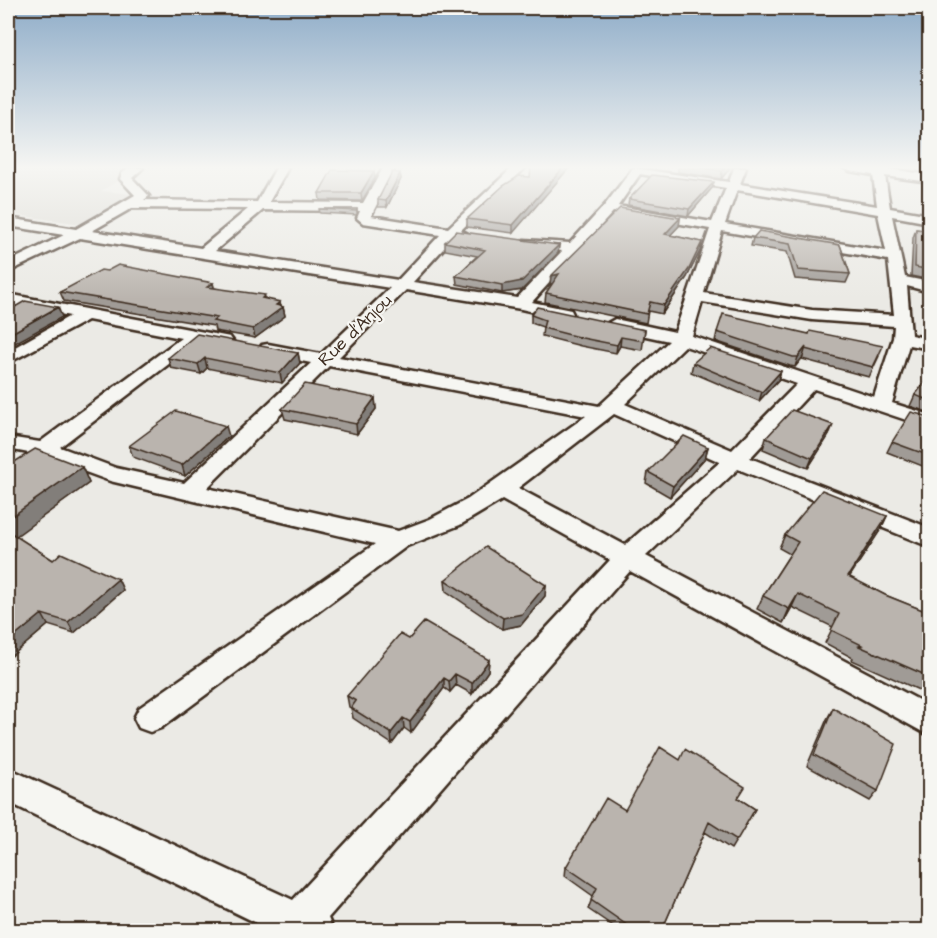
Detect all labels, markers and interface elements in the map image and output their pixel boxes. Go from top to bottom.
street label: Rue d’Anjou [312,288,398,372]

